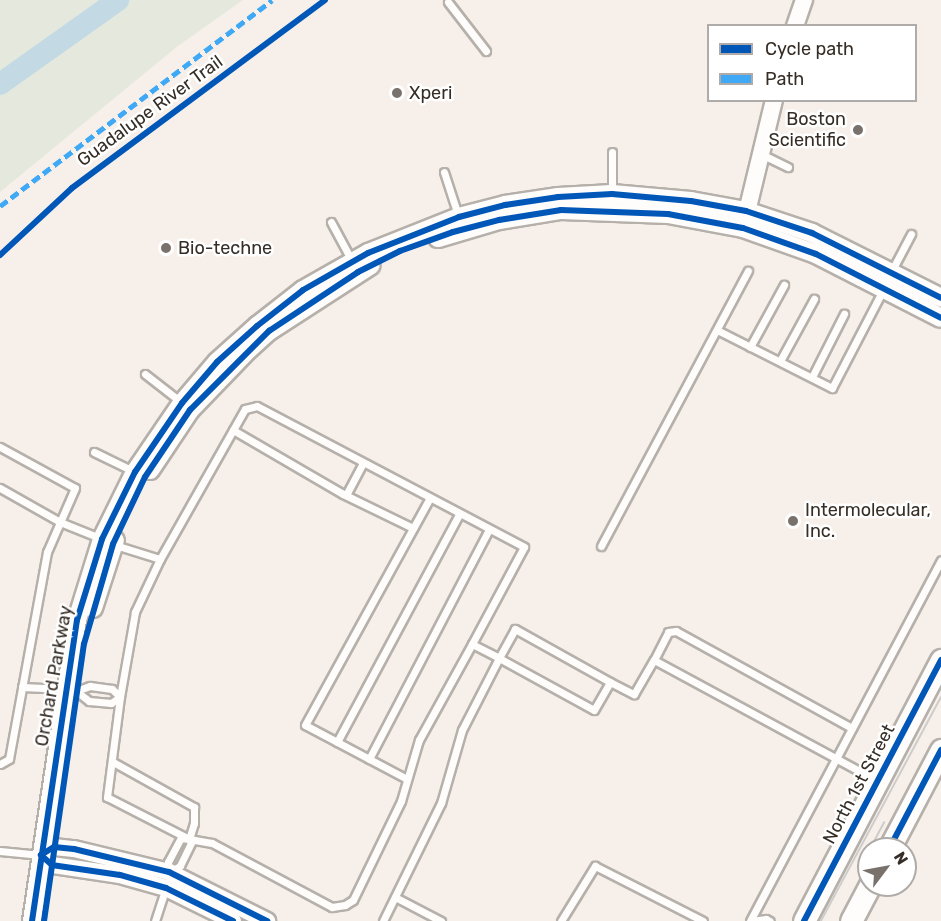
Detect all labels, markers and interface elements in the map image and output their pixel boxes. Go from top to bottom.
legend [707,24,917,102]
text: Cycle path [765,38,854,60]
street label: Guadalupe River Trail [73,51,227,171]
text: Path [765,68,804,90]
place label: Xperi [409,82,452,104]
marker: Xperi [390,86,404,100]
place label: Boston Scientific [768,109,846,152]
marker: Boston Scientific [851,123,865,137]
place label: Bio-techne [178,237,272,259]
marker: Bio-techne [159,241,173,255]
place label: Intermolecular, Inc. [805,500,931,542]
marker: Intermolecular, Inc. [786,514,800,528]
street label: Orchard Parkway [31,604,77,748]
street label: North 1st Street [818,720,900,848]
north arrow [857,837,917,897]
text: N [890,848,912,868]

